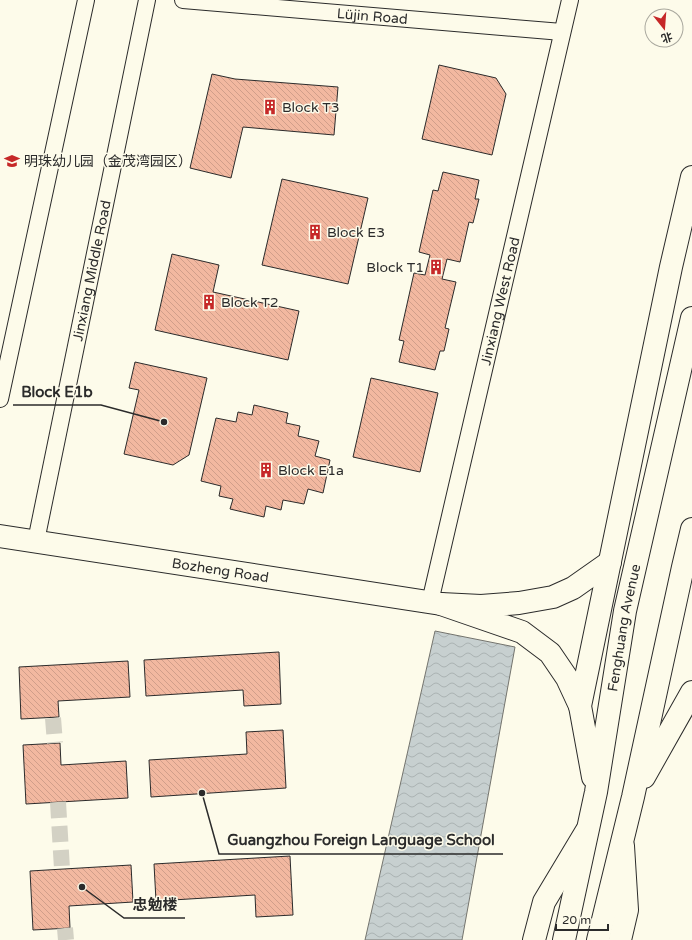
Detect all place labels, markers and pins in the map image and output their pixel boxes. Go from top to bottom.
building icon: Block T3 [261,98,279,116]
place label: Block T3 [282,99,340,116]
school or university icon: 明珠幼儿园（金茂湾园区） [3,152,21,170]
place label: 明珠幼儿园（金茂湾园区） [24,153,192,170]
building icon: Block E3 [306,223,324,241]
place label: Block E3 [327,224,385,241]
building icon: Block T1 [427,258,445,276]
place label: Block T1 [366,259,424,276]
building icon: Block T2 [200,293,218,311]
place label: Block T2 [221,294,279,311]
callout: Block E1b [13,378,101,405]
building icon: Block E1a [257,461,275,479]
place label: Block E1a [278,462,344,479]
callout: Guangzhou Foreign Language School [219,827,503,854]
callout: 忠勉楼 [124,891,185,918]

